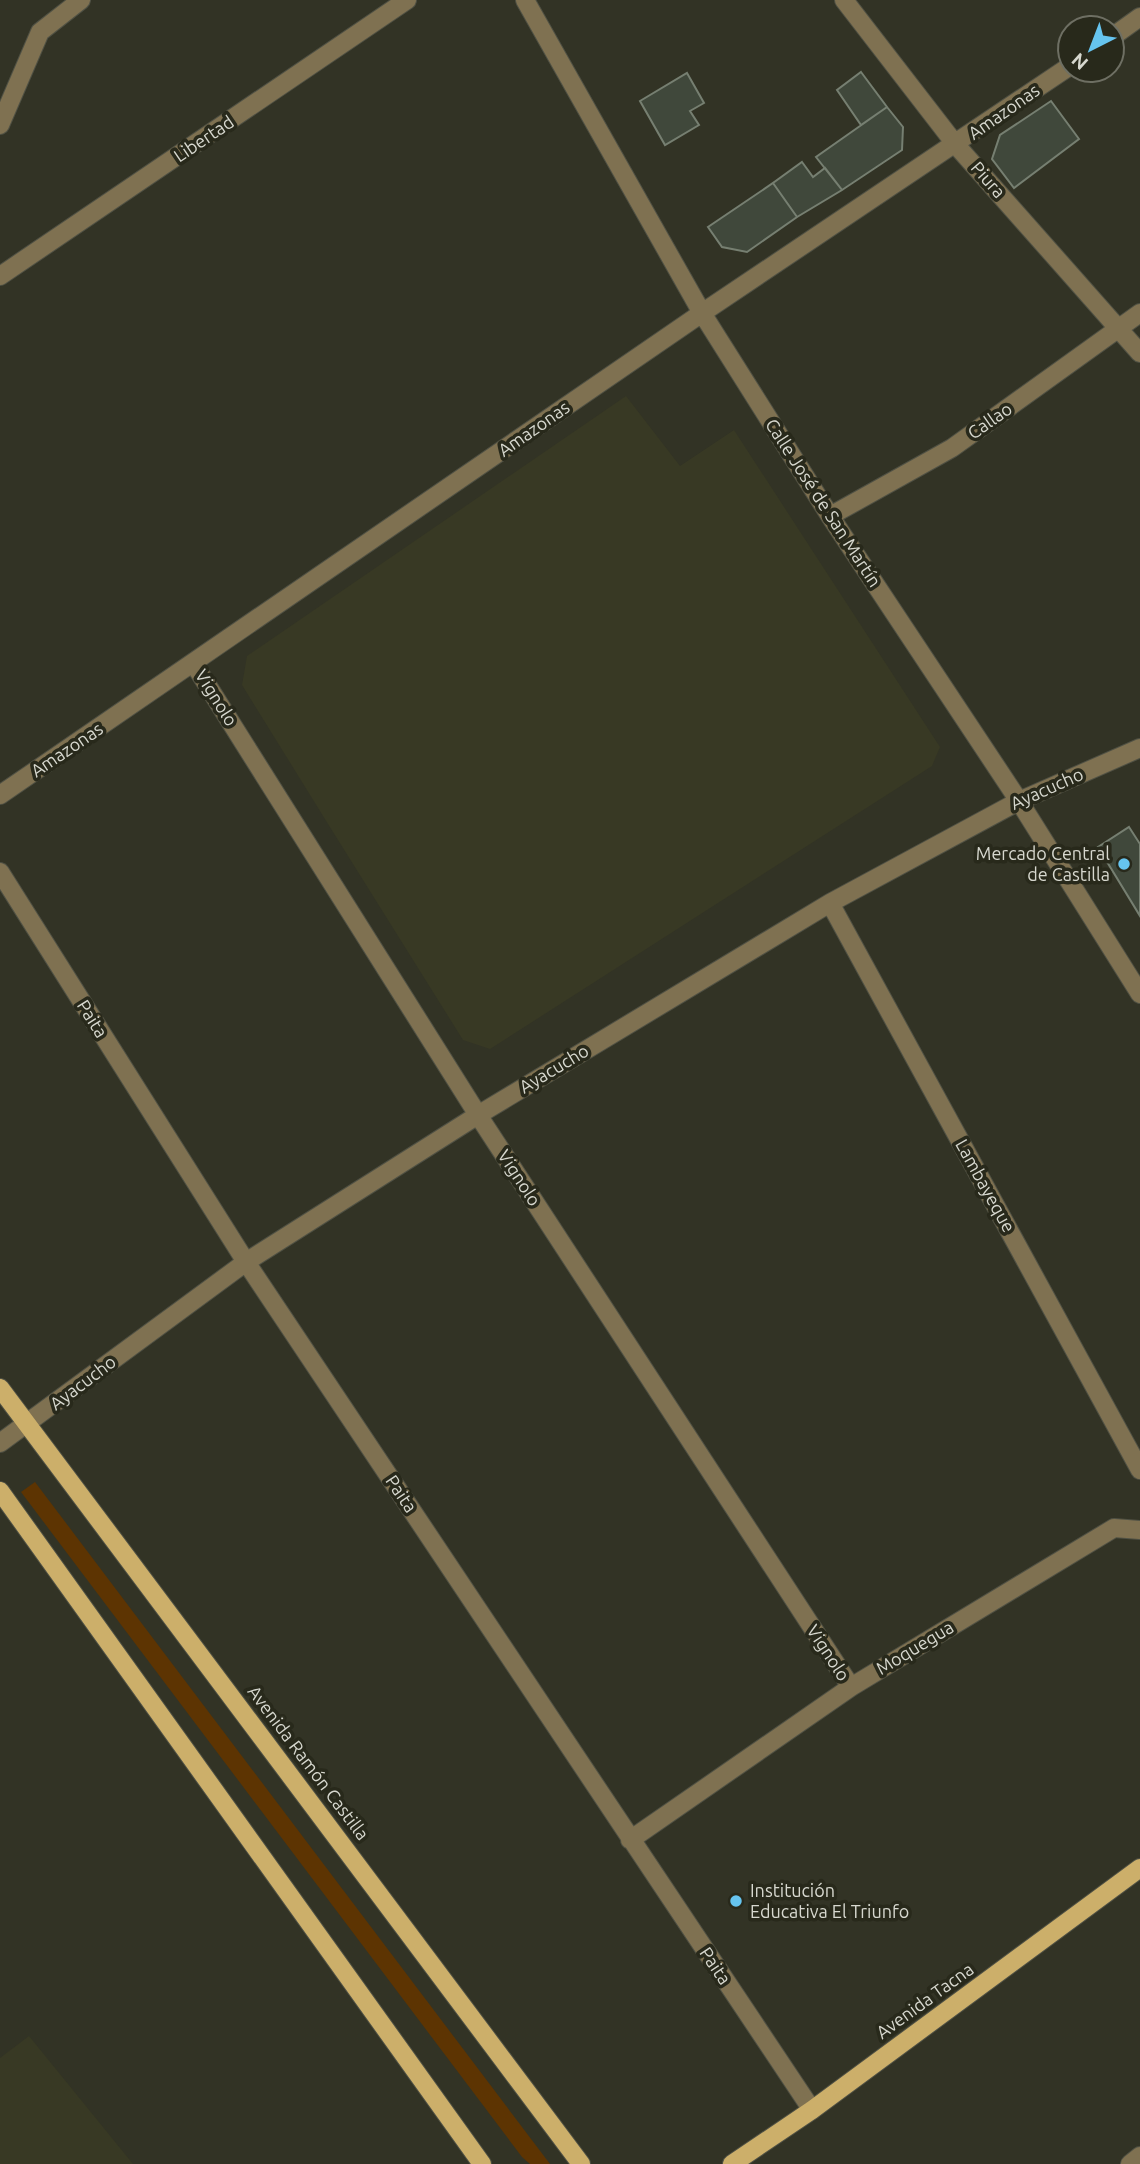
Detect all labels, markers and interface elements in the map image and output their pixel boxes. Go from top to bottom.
north arrow [1056,14,1126,84]
text: N [1067,49,1092,75]
street label: Amazonas [964,79,1043,143]
street label: Libertad [170,111,237,165]
street label: Piura [968,157,1010,202]
street label: Amazonas [494,396,573,460]
street label: Callao [963,398,1015,443]
street label: Calle José de San Martín [762,415,886,590]
street label: Vignolo [192,666,242,729]
street label: Amazonas [27,718,106,781]
street label: Ayacucho [1007,763,1086,813]
place label: Mercado Central de Castilla [976,843,1110,884]
marker: Mercado Central de Castilla [1116,856,1132,872]
street label: Paita [74,996,112,1041]
street label: Ayacucho [515,1040,592,1097]
street label: Lambayeque [952,1136,1020,1235]
street label: Vignolo [494,1146,545,1209]
street label: Ayacucho [45,1351,119,1413]
street label: Paita [382,1471,421,1516]
street label: Moquegua [872,1616,957,1678]
street label: Vignolo [803,1621,854,1684]
street label: Avenida Ramón Castilla [244,1681,373,1843]
place label: Institución Educativa El Triunfo [750,1880,909,1921]
marker: Institución Educativa El Triunfo [728,1893,744,1909]
street label: Paita [696,1943,735,1988]
street label: Avenida Tacna [872,1958,977,2042]

